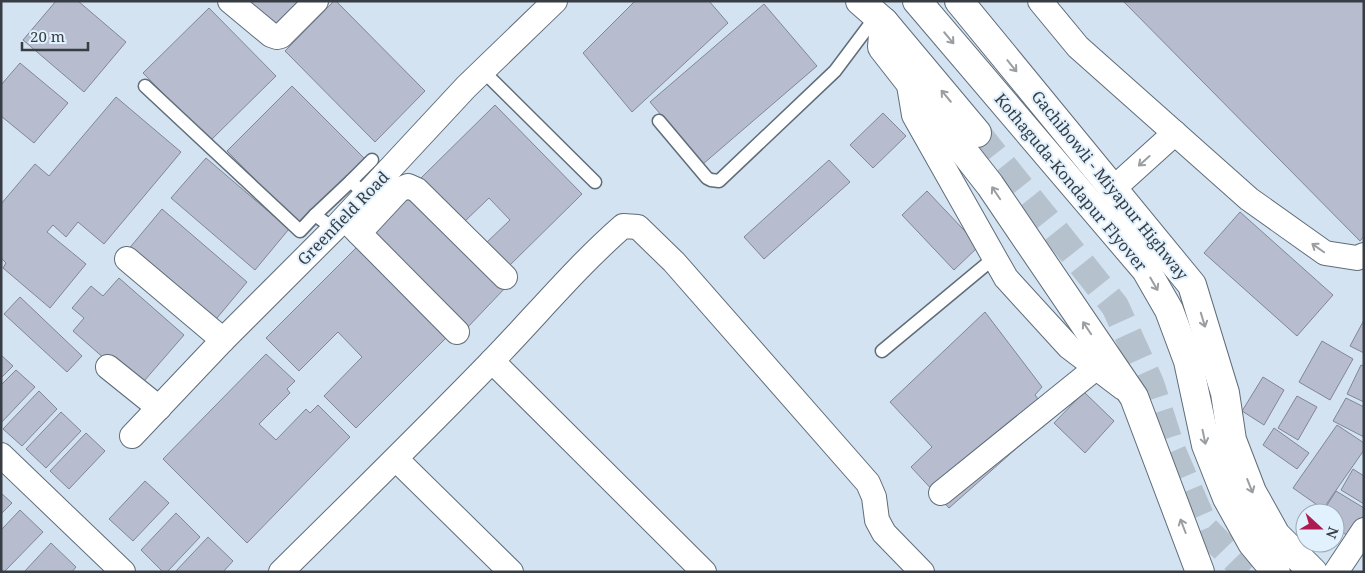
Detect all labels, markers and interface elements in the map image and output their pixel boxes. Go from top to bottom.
scale bar [22,20,89,52]
text: 20 m [30,26,65,46]
one-way arrow [943,32,954,45]
one-way arrow [1007,59,1018,72]
street label: Gachibowli - Miyapur Highway [1027,86,1194,285]
street label: Kothaguda-Kondapur Flyover [990,88,1153,276]
one-way arrow [941,90,952,103]
one-way arrow [1137,155,1150,167]
street label: Greenfield Road [292,166,394,270]
one-way arrow [991,187,1001,201]
one-way arrow [1311,243,1325,253]
one-way arrow [1149,276,1159,290]
one-way arrow [1199,312,1208,327]
one-way arrow [1082,321,1092,335]
one-way arrow [1200,428,1209,444]
one-way arrow [1246,478,1255,493]
north arrow [1295,503,1345,553]
one-way arrow [1178,519,1187,534]
text: N [1322,524,1343,541]

